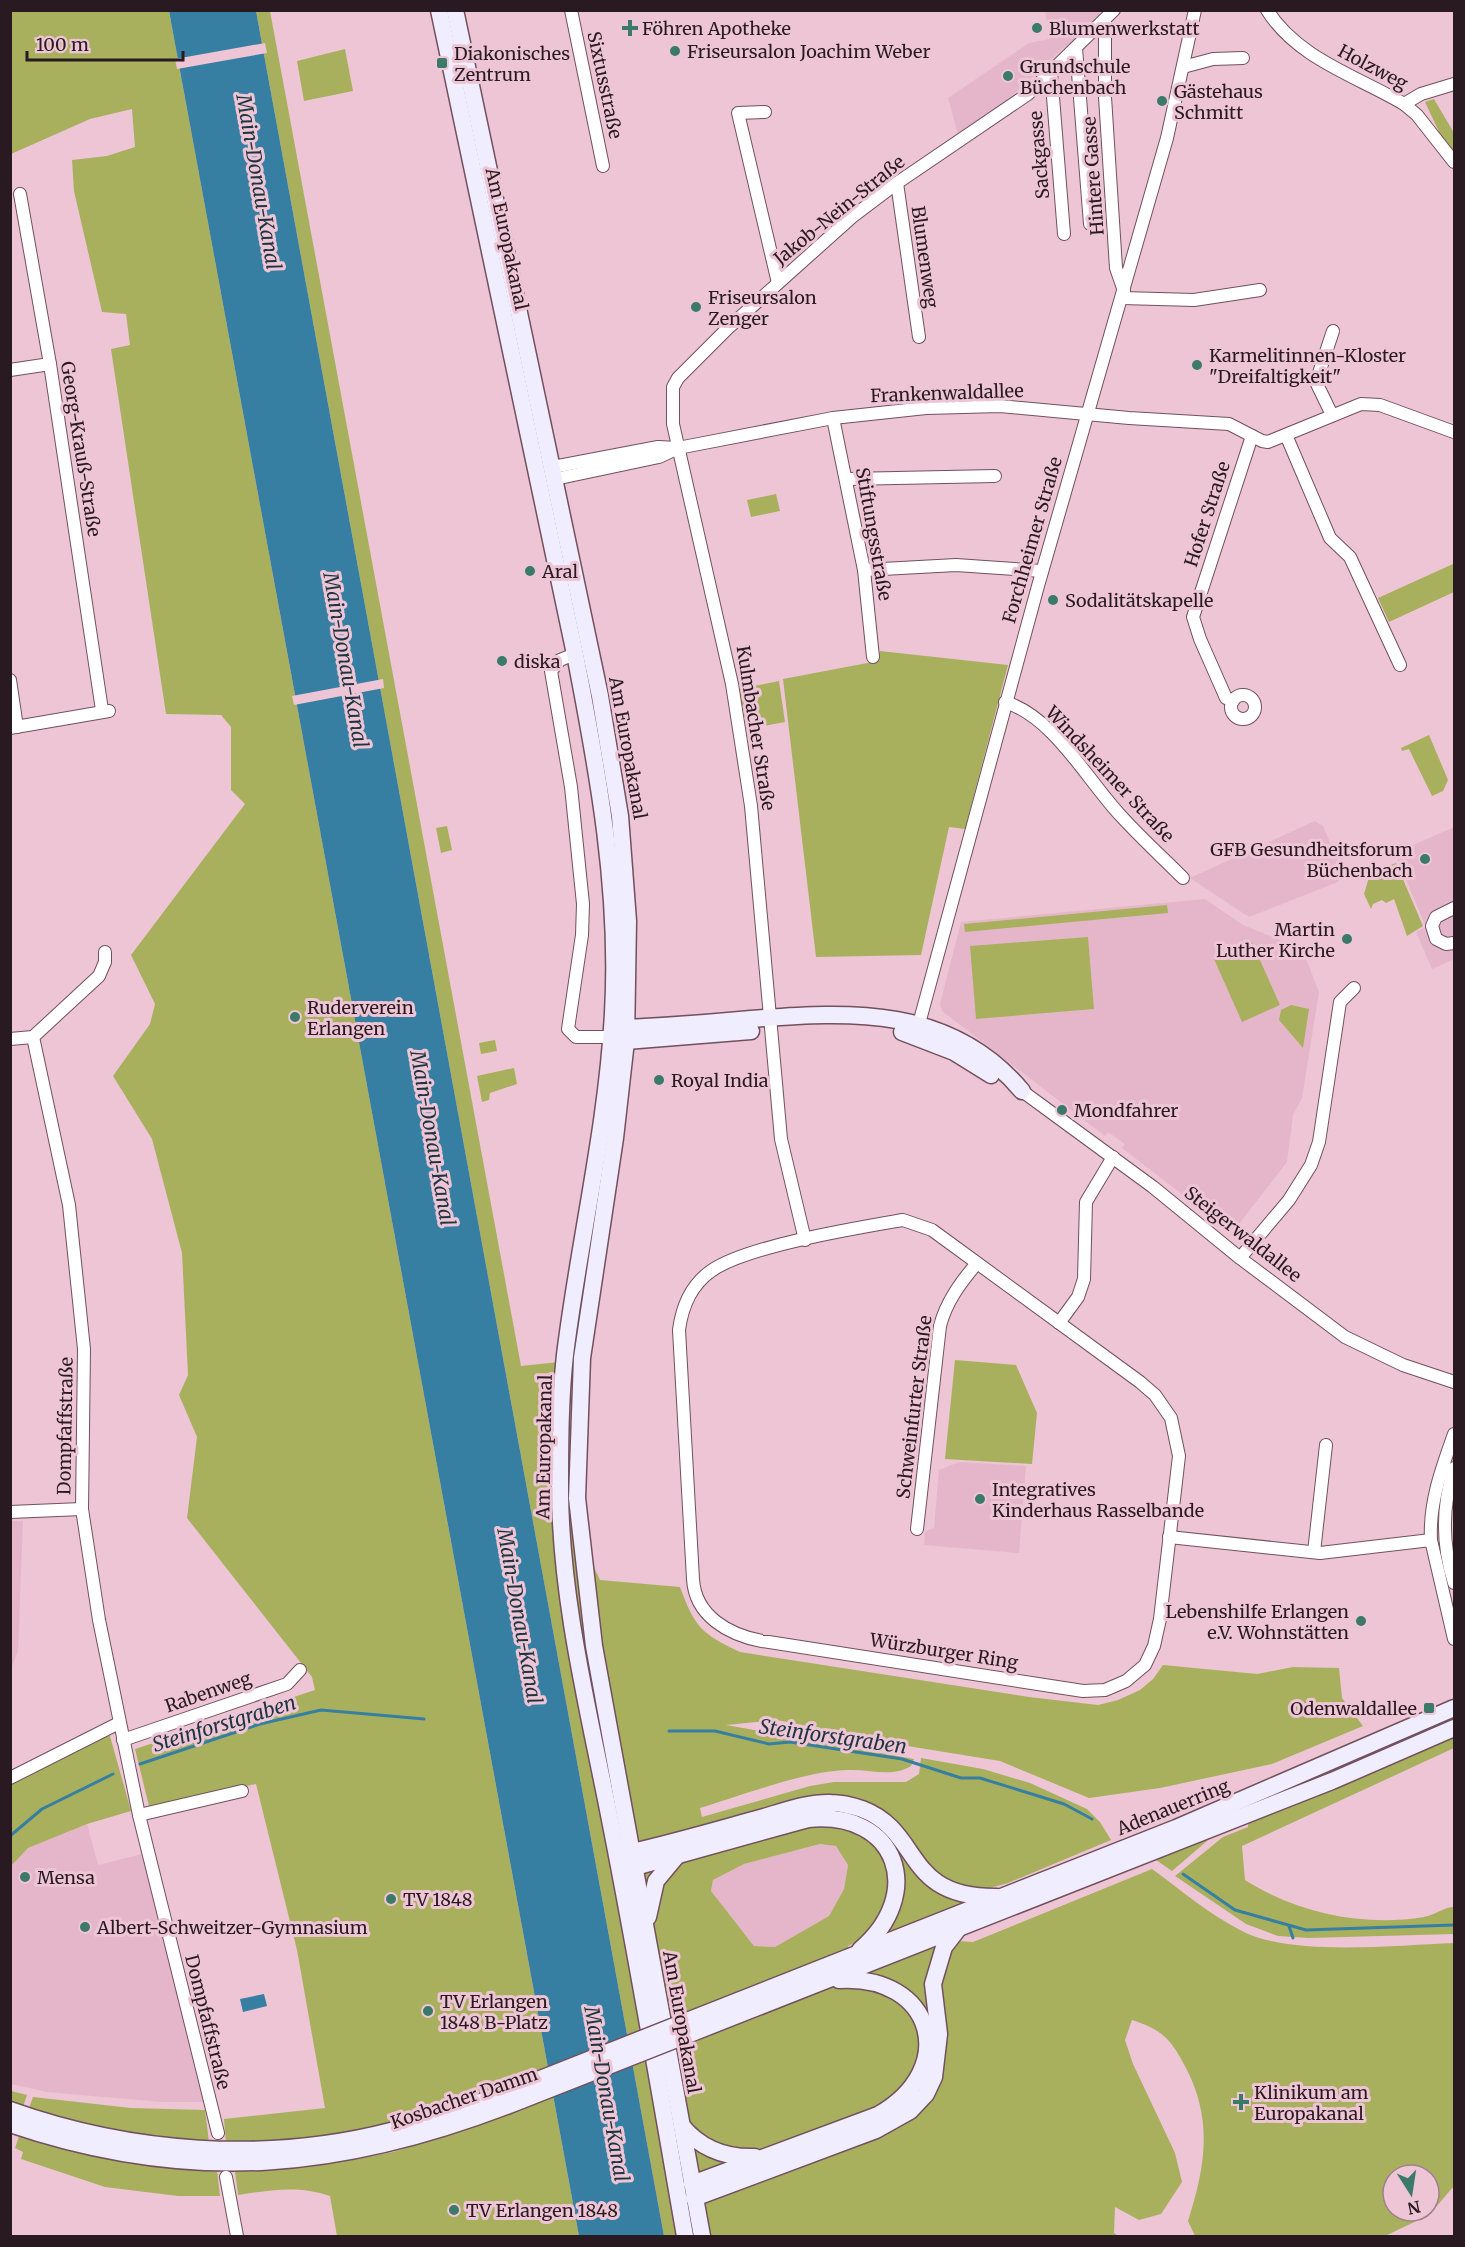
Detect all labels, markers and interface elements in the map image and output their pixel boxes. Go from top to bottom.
place label: Föhren Apotheke [642,17,791,40]
place label: Blumenwerkstatt [1049,17,1200,40]
marker: Föhren Apotheke [623,21,637,35]
marker: Blumenwerkstatt [1030,21,1044,35]
scale bar [27,24,183,62]
street label: Sixtusstraße [582,29,628,141]
text: 100 m [36,33,89,56]
street label: Holzweg [1334,39,1412,95]
place label: Friseursalon Joachim Weber [687,40,931,63]
place label: Diakonisches Zentrum [454,42,570,86]
marker: Friseursalon Joachim Weber [668,44,682,58]
place label: Grundschule Büchenbach [1020,55,1130,99]
marker: Diakonisches Zentrum [435,56,449,70]
marker: Grundschule Büchenbach [1001,69,1015,83]
place label: Gästehaus Schmitt [1174,80,1263,124]
water label: Main-Donau-Kanal [231,91,287,272]
marker: Gästehaus Schmitt [1155,94,1169,108]
street label: Sackgasse [1024,110,1054,200]
street label: Hintere Gasse [1077,116,1109,236]
street label: Jakob-Nein-Straße [768,150,909,270]
street label: Am Europakanal [481,165,533,313]
street label: Blumenweg [906,204,944,310]
place label: Friseursalon Zenger [708,286,817,330]
marker: Friseursalon Zenger [689,300,703,314]
place label: Karmelitinnen-Kloster "Dreifaltigkeit" [1209,344,1406,388]
marker: Karmelitinnen-Kloster "Dreifaltigkeit" [1190,358,1204,372]
street label: Georg-Krauß-Straße [56,360,106,538]
street label: Frankenwaldallee [870,379,1024,407]
street label: Forchheimer Straße [997,454,1067,626]
street label: Hofer Straße [1179,458,1235,570]
street label: Stiftungsstraße [851,466,897,602]
place label: Aral [541,560,578,583]
marker: Aral [523,564,537,578]
water label: Main-Donau-Kanal [318,569,374,750]
place label: Sodalitätskapelle [1065,589,1213,612]
marker: Sodalitätskapelle [1046,593,1060,607]
street label: Kulmbacher Straße [732,644,780,812]
place label: diska [514,650,561,673]
marker: diska [495,654,509,668]
street label: Am Europakanal [604,674,652,822]
street label: Windsheimer Straße [1040,700,1179,847]
place label: GFB Gesundheitsforum Büchenbach [1210,838,1413,882]
marker: GFB Gesundheitsforum Büchenbach [1418,852,1432,866]
place label: Martin Luther Kirche [1216,918,1335,962]
marker: Martin Luther Kirche [1340,932,1354,946]
place label: Ruderverein Erlangen [307,996,414,1040]
marker: Ruderverein Erlangen [288,1010,302,1024]
water label: Main-Donau-Kanal [405,1047,461,1228]
place label: Royal India [671,1069,769,1092]
marker: Royal India [652,1073,666,1087]
place label: Mondfahrer [1074,1099,1178,1122]
marker: Mondfahrer [1055,1103,1069,1117]
street label: Steigerwaldallee [1180,1181,1306,1287]
street label: Schweinfurter Straße [891,1314,937,1500]
street label: Dompfaffstraße [52,1357,78,1495]
street label: Am Europakanal [531,1374,557,1521]
place label: Integratives Kinderhaus Rasselbande [992,1478,1204,1522]
marker: Integratives Kinderhaus Rasselbande [973,1492,987,1506]
water label: Main-Donau-Kanal [492,1525,548,1706]
place label: Lebenshilfe Erlangen e.V. Wohnstätten [1166,1600,1349,1644]
marker: Lebenshilfe Erlangen e.V. Wohnstätten [1354,1614,1368,1628]
street label: Würzburger Ring [867,1628,1020,1674]
street label: Rabenweg [162,1666,254,1718]
water label: Steinforstgraben [149,1689,299,1757]
place label: Odenwaldallee [1290,1697,1417,1720]
marker: Odenwaldallee [1422,1701,1436,1715]
water label: Steinforstgraben [758,1713,908,1759]
street label: Adenauerring [1112,1774,1233,1840]
place label: Mensa [37,1866,95,1889]
marker: Mensa [18,1870,32,1884]
place label: TV 1848 [403,1888,473,1911]
marker: TV 1848 [384,1892,398,1906]
place label: Albert-Schweitzer-Gymnasium [96,1916,368,1939]
marker: Albert-Schweitzer-Gymnasium [78,1920,92,1934]
street label: Am Europakanal [658,1948,706,2096]
street label: Dompfaffstraße [180,1952,236,2092]
place label: TV Erlangen 1848 B-Platz [440,1990,548,2034]
water label: Main-Donau-Kanal [579,2003,635,2184]
marker: TV Erlangen 1848 B-Platz [421,2004,435,2018]
street label: Kosbacher Damm [388,2062,541,2134]
place label: Klinikum am Europakanal [1254,2081,1369,2125]
marker: Klinikum am Europakanal [1232,2093,1250,2111]
north arrow [1381,2163,1441,2223]
text: N [1406,2197,1422,2219]
place label: TV Erlangen 1848 [466,2199,618,2222]
marker: TV Erlangen 1848 [447,2203,461,2217]

